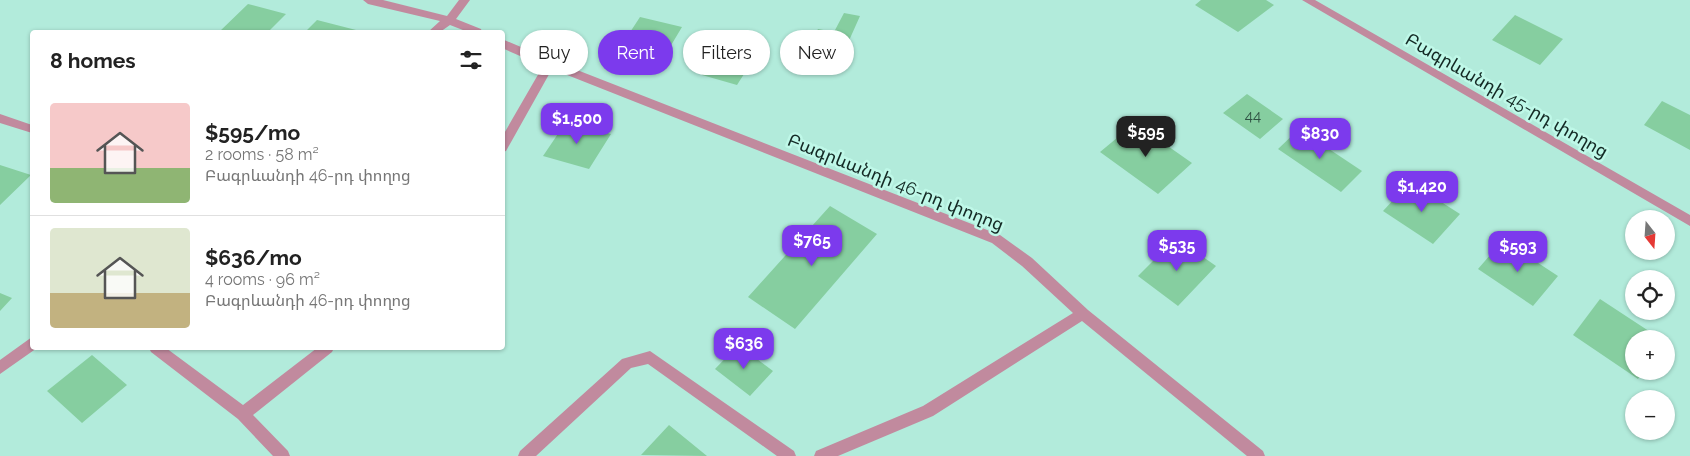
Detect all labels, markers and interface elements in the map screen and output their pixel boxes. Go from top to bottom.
street label: Բագրևանդի 45-րդ փողոց [1402,28,1612,162]
chip: Buy [520,30,588,75]
chip: Rent [598,30,673,75]
chip: Filters [683,30,770,75]
chip: New [780,30,854,75]
icon: filters [457,46,485,74]
text: 8 homes [50,48,136,73]
pin: $1,500 [536,102,618,145]
house number: 44 [1245,107,1261,125]
text: $1,500 [552,109,602,128]
pin: $595 [1116,116,1176,158]
pin: $830 [1290,118,1350,160]
text: $595/mo [205,120,300,145]
text: $595 [1127,122,1165,141]
icon: home [90,123,150,183]
text: $830 [1301,124,1339,143]
street label: Բագրևանդի 46-րդ փողոց [785,129,1007,235]
text: 2 rooms · 58 m² [205,145,319,164]
text: Բագրևանդի 46-րդ փողոց [205,166,411,185]
pin: $1,420 [1381,170,1463,213]
text: $1,420 [1397,177,1447,196]
north arrow [1625,210,1675,260]
map controls [1625,210,1675,440]
pin: $765 [782,224,842,267]
pin: $535 [1147,230,1207,272]
pin: $593 [1488,230,1548,273]
text: $765 [793,231,831,250]
text: $535 [1159,236,1195,255]
text: $593 [1499,237,1537,256]
text: $636/mo [205,245,302,270]
icon: home [90,248,150,308]
text: 4 rooms · 96 m² [205,270,320,289]
button: locate [1625,270,1675,320]
text: Բագրևանդի 46-րդ փողոց [205,291,411,310]
pin: $636 [714,328,774,370]
button: + [1625,330,1675,380]
text: $636 [725,334,763,353]
button: − [1625,390,1675,440]

